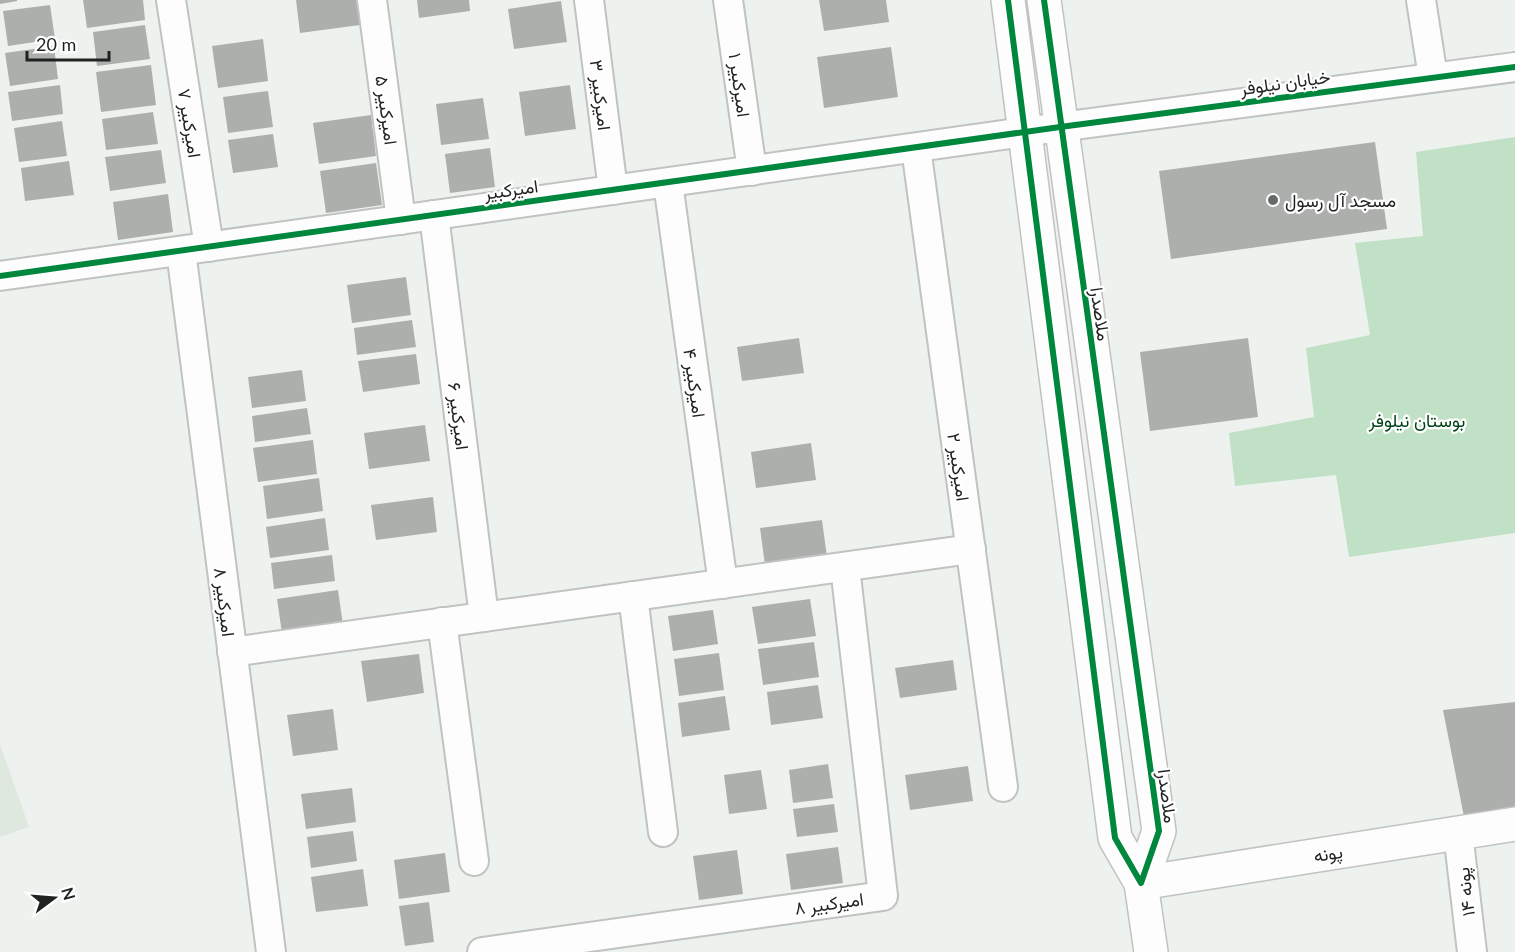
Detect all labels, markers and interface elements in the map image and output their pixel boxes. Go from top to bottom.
scale bar [27,24,110,62]
text: 20 m [36,33,76,55]
street label: امیرکبیر ۱ [724,52,755,119]
street label: امیرکبیر ۳ [585,58,616,132]
street label: خیابان نیلوفر [1238,65,1332,100]
street label: امیرکبیر ۵ [370,74,403,146]
street label: امیرکبیر ۷ [173,87,206,159]
street label: امیرکبیر [481,174,540,205]
place label: مسجد آل رسول [1285,189,1396,212]
marker: مسجد آل رسول [1266,193,1280,207]
street label: ملاصدرا [1085,286,1116,343]
street label: امیرکبیر ۴ [678,347,711,419]
street label: امیرکبیر ۶ [443,381,474,451]
park label: بوستان نیلوفر [1368,409,1465,432]
street label: امیرکبیر ۲ [942,432,975,503]
street label: امیرکبیر ۸ [209,566,240,638]
street label: ملاصدرا [1153,768,1182,824]
street label: پونه [1312,840,1344,868]
street label: پونه ۱۴ [1451,866,1481,918]
north arrow [24,868,84,928]
text: N [58,885,80,902]
street label: امیرکبیر ۸ [793,887,865,920]

